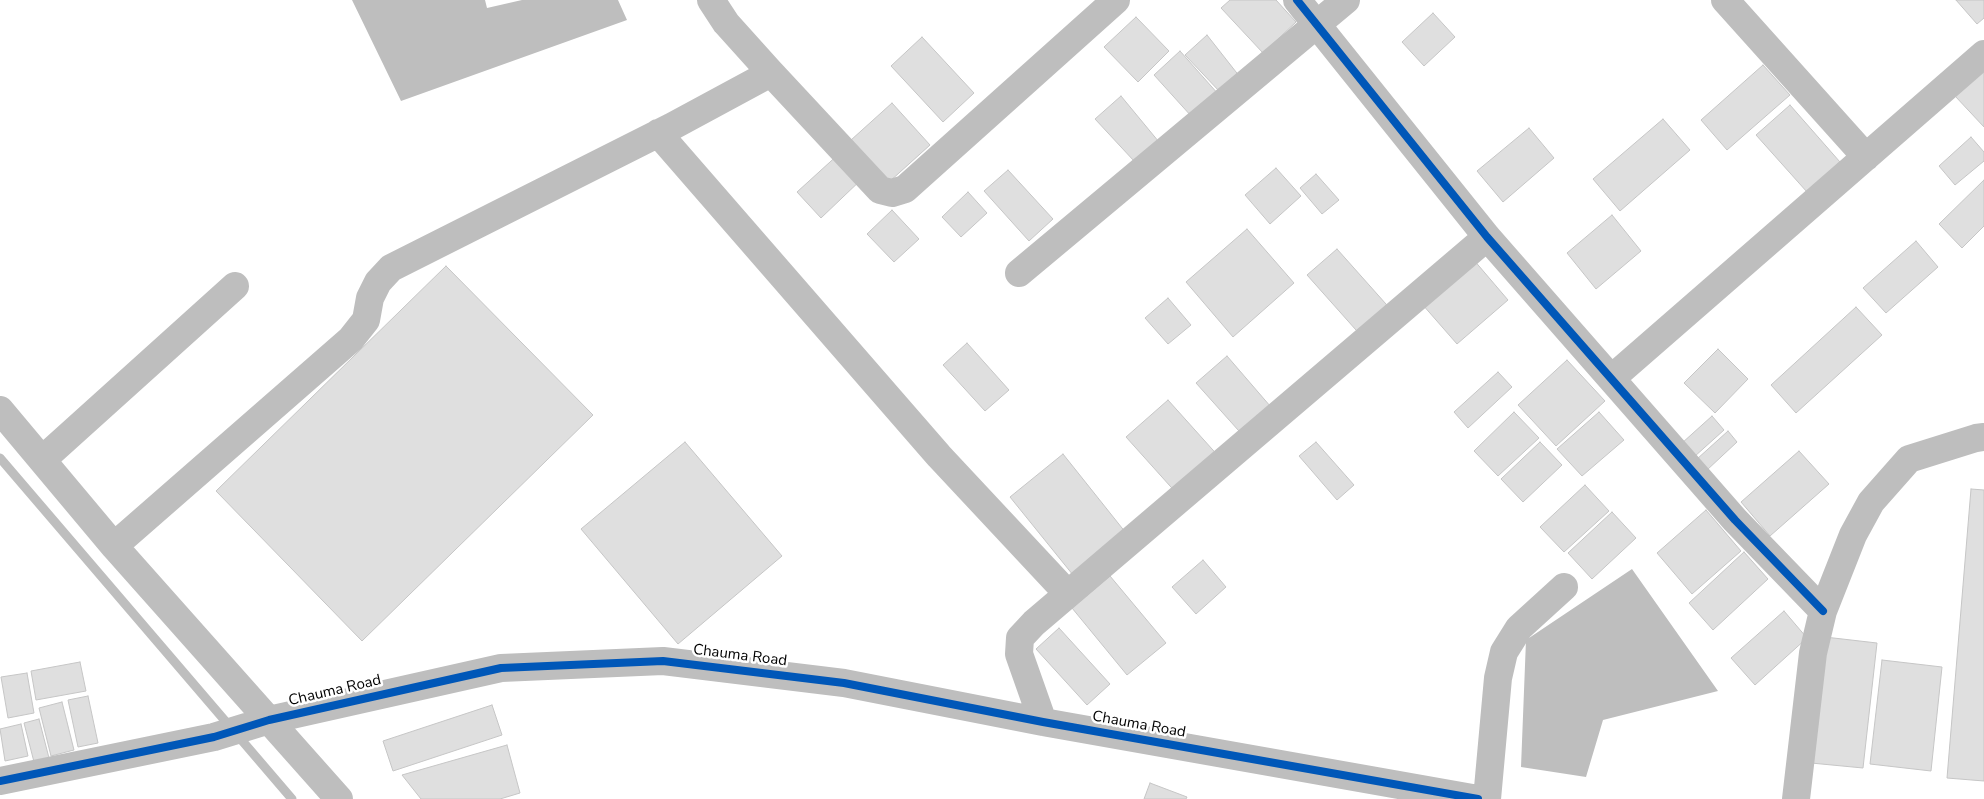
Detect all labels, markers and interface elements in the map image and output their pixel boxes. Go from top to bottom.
street label: Chauma Road [692,641,788,671]
street label: Chauma Road [287,672,383,710]
street label: Chauma Road [1091,708,1187,742]

